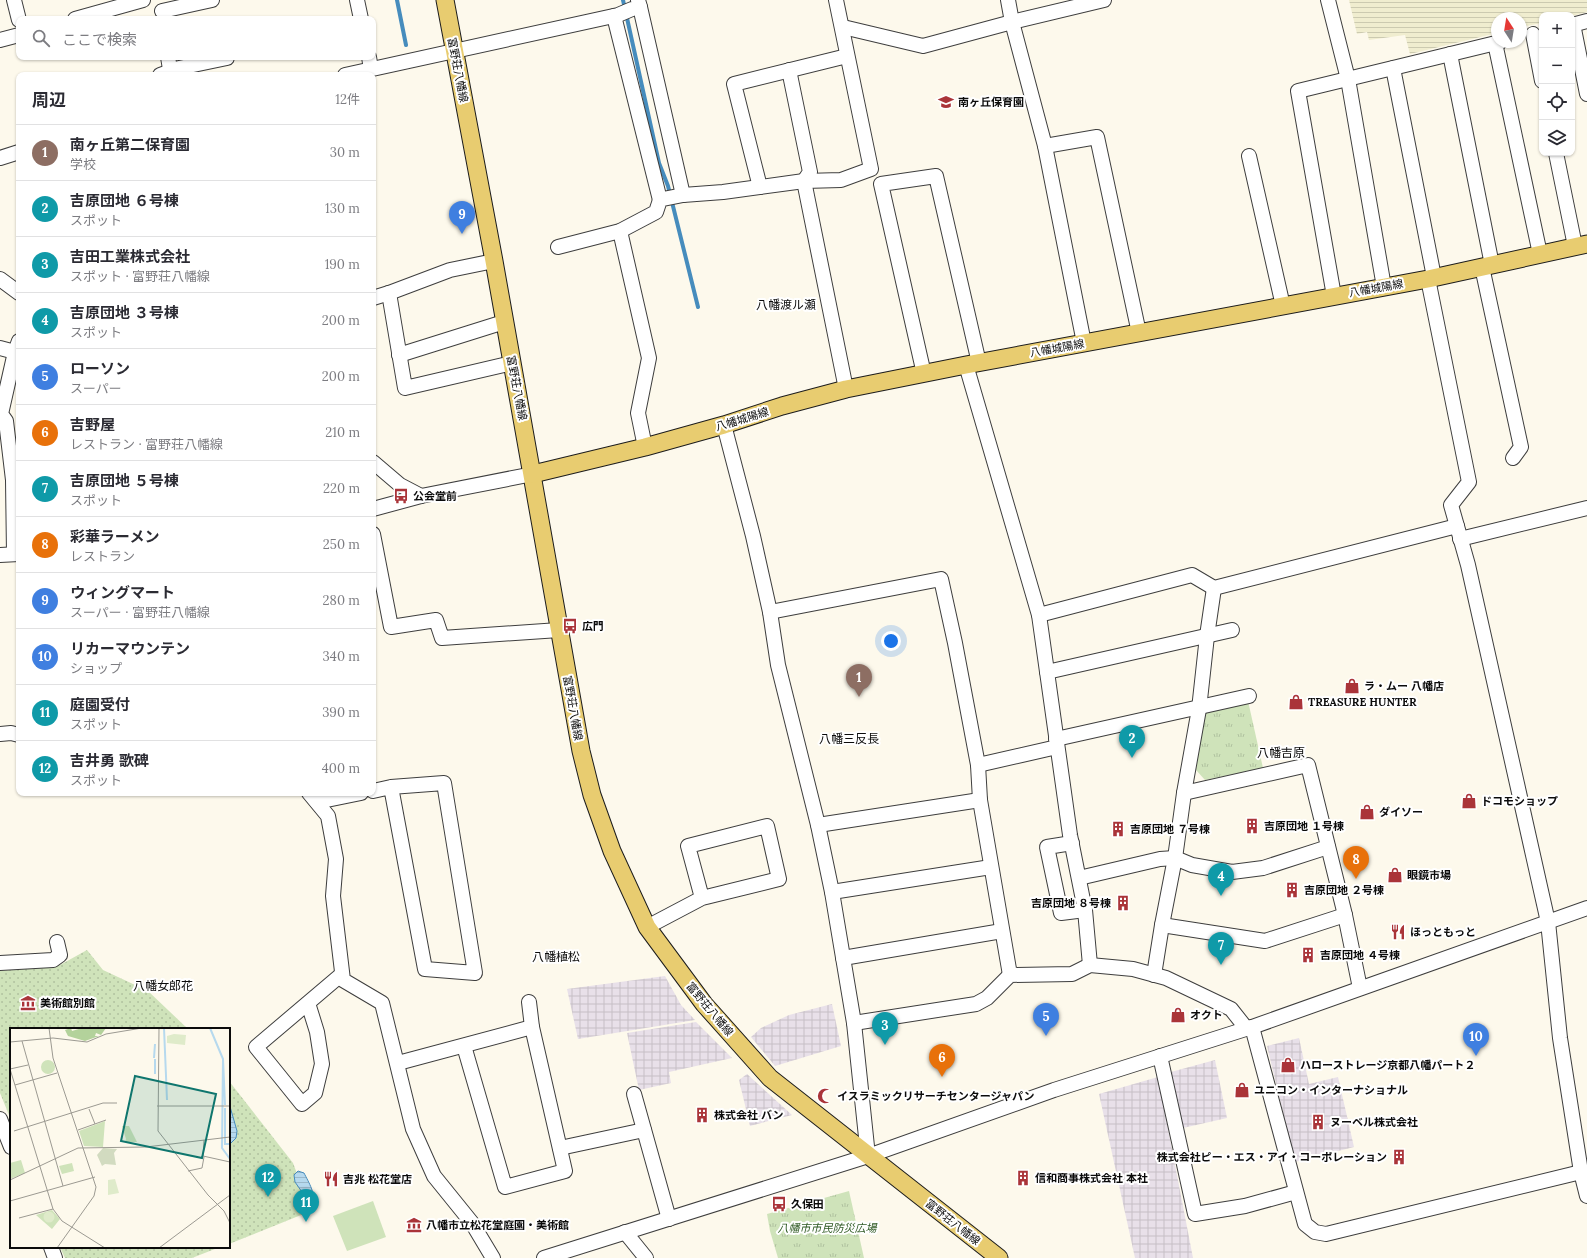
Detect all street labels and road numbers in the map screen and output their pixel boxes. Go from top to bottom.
street label: 富野荘八幡線 [445,36,471,104]
street label: 八幡城陽線 [1348,276,1404,300]
street label: 八幡城陽線 [1029,336,1085,360]
street label: 富野荘八幡線 [504,354,530,422]
street label: 八幡城陽線 [714,404,770,434]
street label: 富野荘八幡線 [560,674,586,742]
street label: 富野荘八幡線 [683,979,737,1039]
street label: 富野荘八幡線 [923,1196,983,1248]

